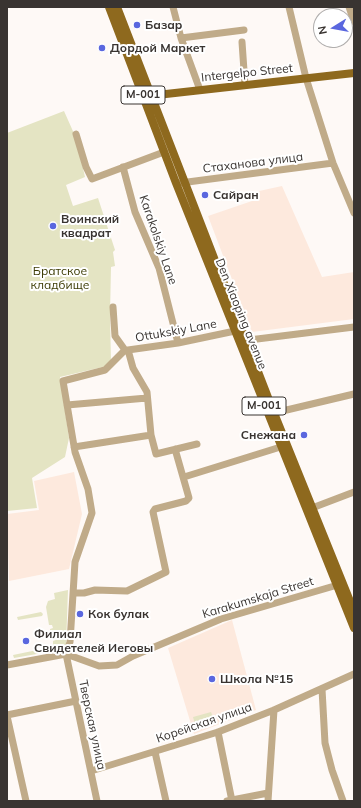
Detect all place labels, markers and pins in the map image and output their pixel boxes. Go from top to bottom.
place label: Базар [145,18,182,32]
marker: Базар [132,20,142,30]
place label: Дордой Маркет [110,41,205,55]
marker: Дордой Маркет [97,43,107,53]
place label: Сайран [213,188,259,202]
marker: Сайран [200,190,210,200]
place label: Воинский квадрат [61,212,119,240]
marker: Воинский квадрат [48,221,58,231]
place label: Снежана [241,428,296,442]
marker: Снежана [299,430,309,440]
place label: Кок булак [88,607,149,621]
marker: Кок булак [75,609,85,619]
place label: Филиал Свидетелей Иеговы [34,627,153,655]
marker: Филиал Свидетелей Иеговы [21,636,31,646]
place label: Школа №15 [220,672,293,686]
marker: Школа №15 [207,674,217,684]

